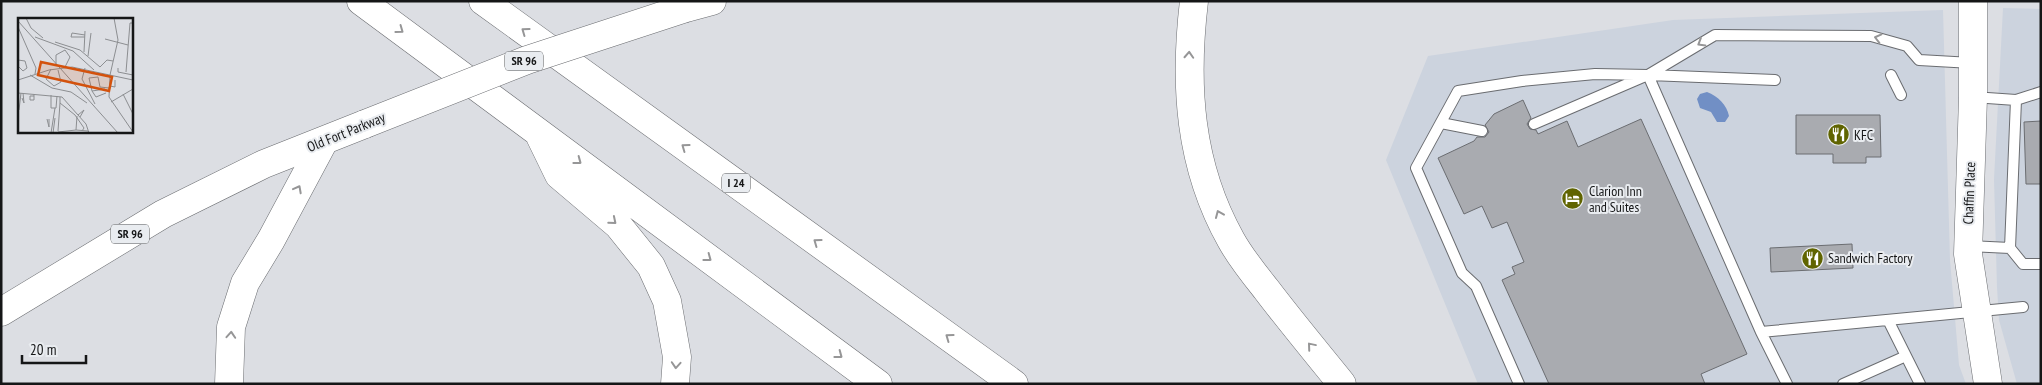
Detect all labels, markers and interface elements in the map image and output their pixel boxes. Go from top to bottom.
inset map [18,18,132,132]
one-way arrow [394,24,404,33]
one-way arrow [521,28,531,37]
one-way arrow [1873,33,1882,44]
one-way arrow [1697,37,1706,47]
road number: SR 96 [505,51,543,70]
one-way arrow [1183,51,1194,59]
street label: Old Fort Parkway [304,108,388,156]
restaurant icon: KFC [1826,123,1850,147]
place label: KFC [1854,126,1874,144]
one-way arrow [681,144,691,153]
one-way arrow [572,155,582,164]
street label: Chaffin Place [1959,161,1979,225]
road number: I 24 [722,174,750,192]
place label: Clarion Inn and Suites [1589,182,1642,216]
one-way arrow [292,185,302,194]
hotel icon: Clarion Inn and Suites [1561,187,1585,211]
one-way arrow [1214,210,1224,218]
one-way arrow [608,215,617,224]
road number: SR 96 [111,224,149,243]
one-way arrow [813,239,823,248]
restaurant icon: Sandwich Factory [1800,246,1824,270]
place label: Sandwich Factory [1828,249,1913,267]
one-way arrow [702,252,712,261]
one-way arrow [225,331,236,339]
scale bar [22,332,86,364]
one-way arrow [945,334,955,343]
text: 20 m [30,340,56,359]
one-way arrow [1309,343,1317,352]
one-way arrow [833,349,842,357]
one-way arrow [671,361,682,369]

